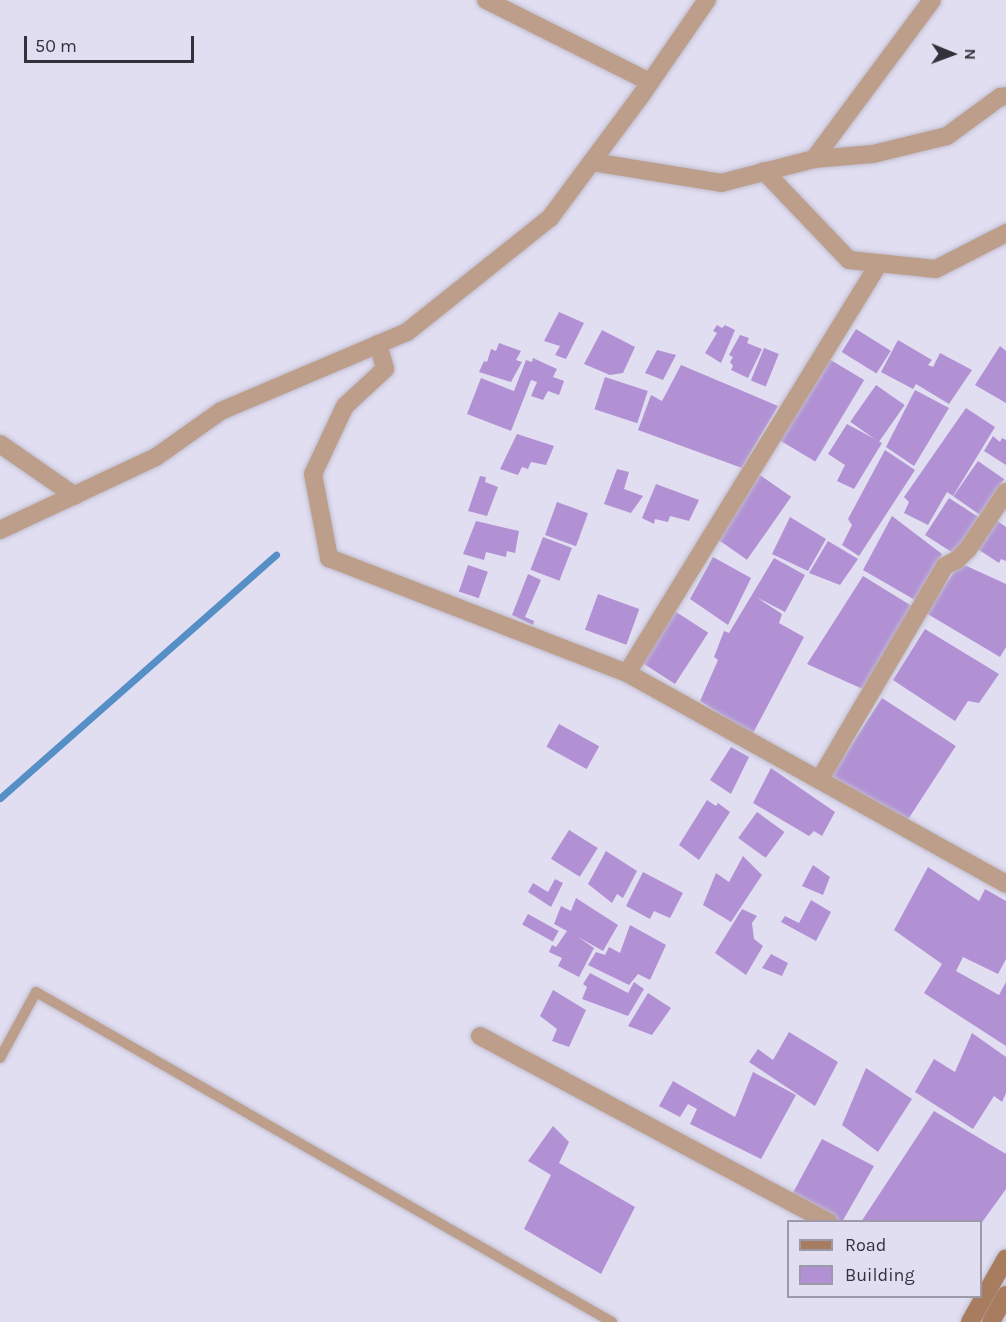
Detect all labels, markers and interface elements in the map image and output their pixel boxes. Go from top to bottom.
scale bar [27,24,196,62]
north arrow [922,24,982,84]
text: 50 m [35,35,77,57]
text: N [961,48,980,60]
legend [787,1220,982,1298]
text: Road [845,1234,886,1256]
text: Building [845,1264,915,1286]

